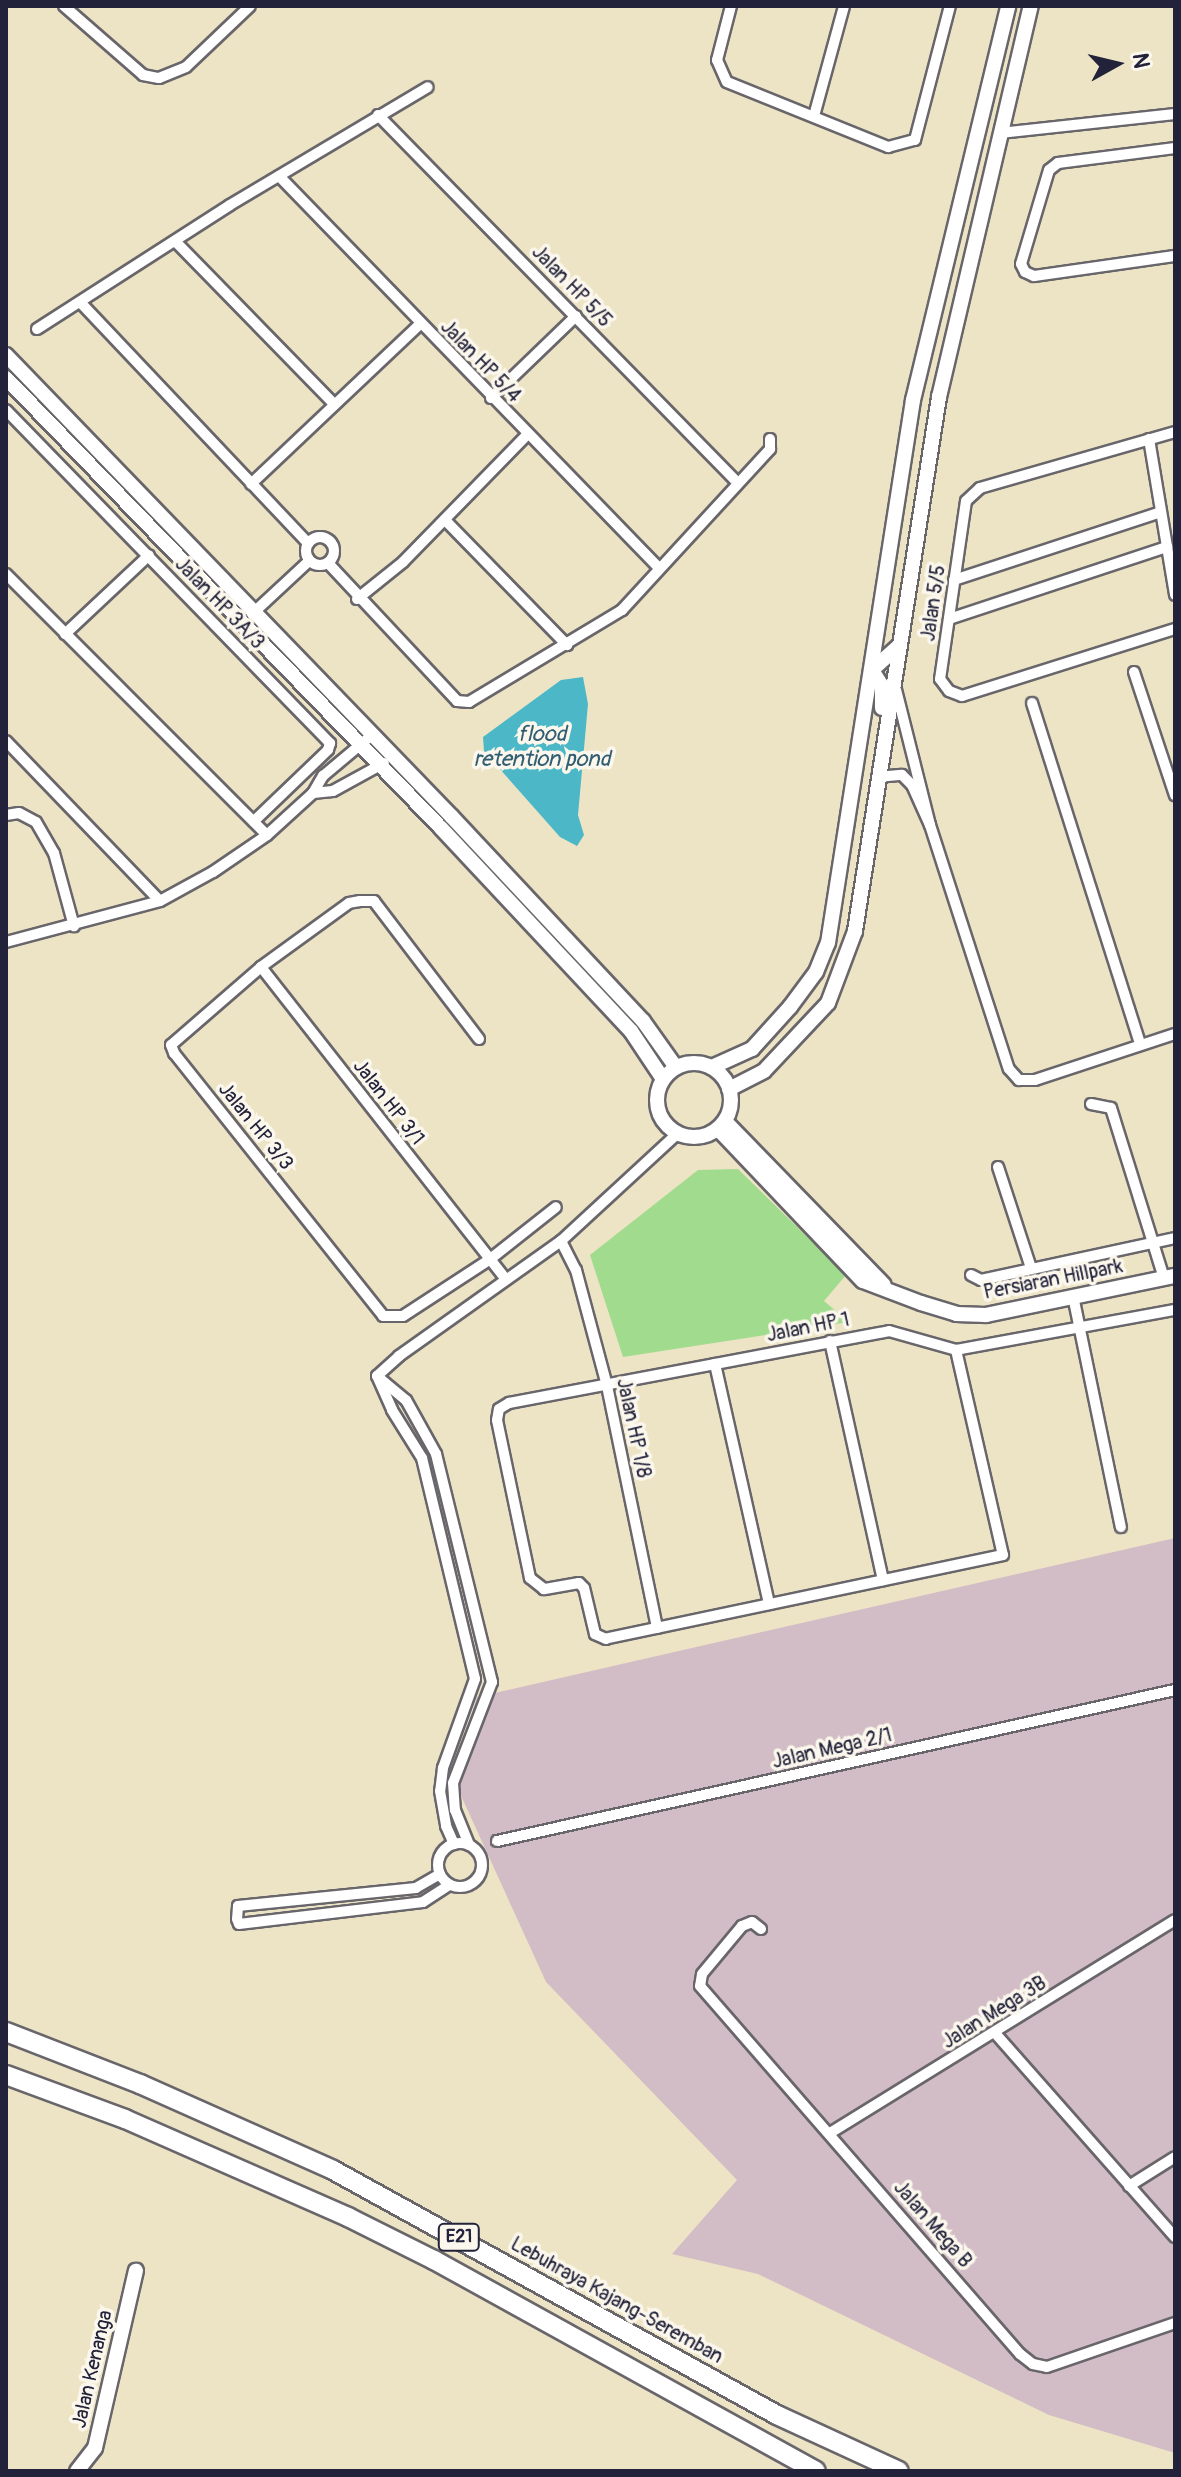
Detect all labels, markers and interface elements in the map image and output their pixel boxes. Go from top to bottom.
north arrow [1077,24,1157,104]
text: N [1126,51,1156,70]
street label: Jalan HP 5/5 [527,240,617,332]
street label: Jalan HP 5/4 [436,315,526,407]
street label: Jalan HP 3A/3 [170,552,270,654]
street label: Jalan 5/5 [916,563,950,643]
water label: flood retention pond [474,721,610,772]
street label: Jalan HP 3/1 [348,1054,430,1150]
street label: Jalan HP 3/3 [213,1077,299,1175]
street label: Persiaran Hillpark [981,1254,1125,1304]
street label: Jalan HP 1 [765,1307,851,1347]
street label: Jalan HP 1/8 [612,1376,656,1480]
street label: Jalan Mega 2/1 [770,1723,894,1773]
street label: Jalan Mega 3B [937,1970,1051,2054]
street label: Jalan Mega B [889,2176,977,2272]
road number: E21 [437,2223,481,2251]
street label: Lebuhraya Kajang-Seremban [507,2232,727,2368]
street label: Jalan Kenanga [67,2308,117,2430]

